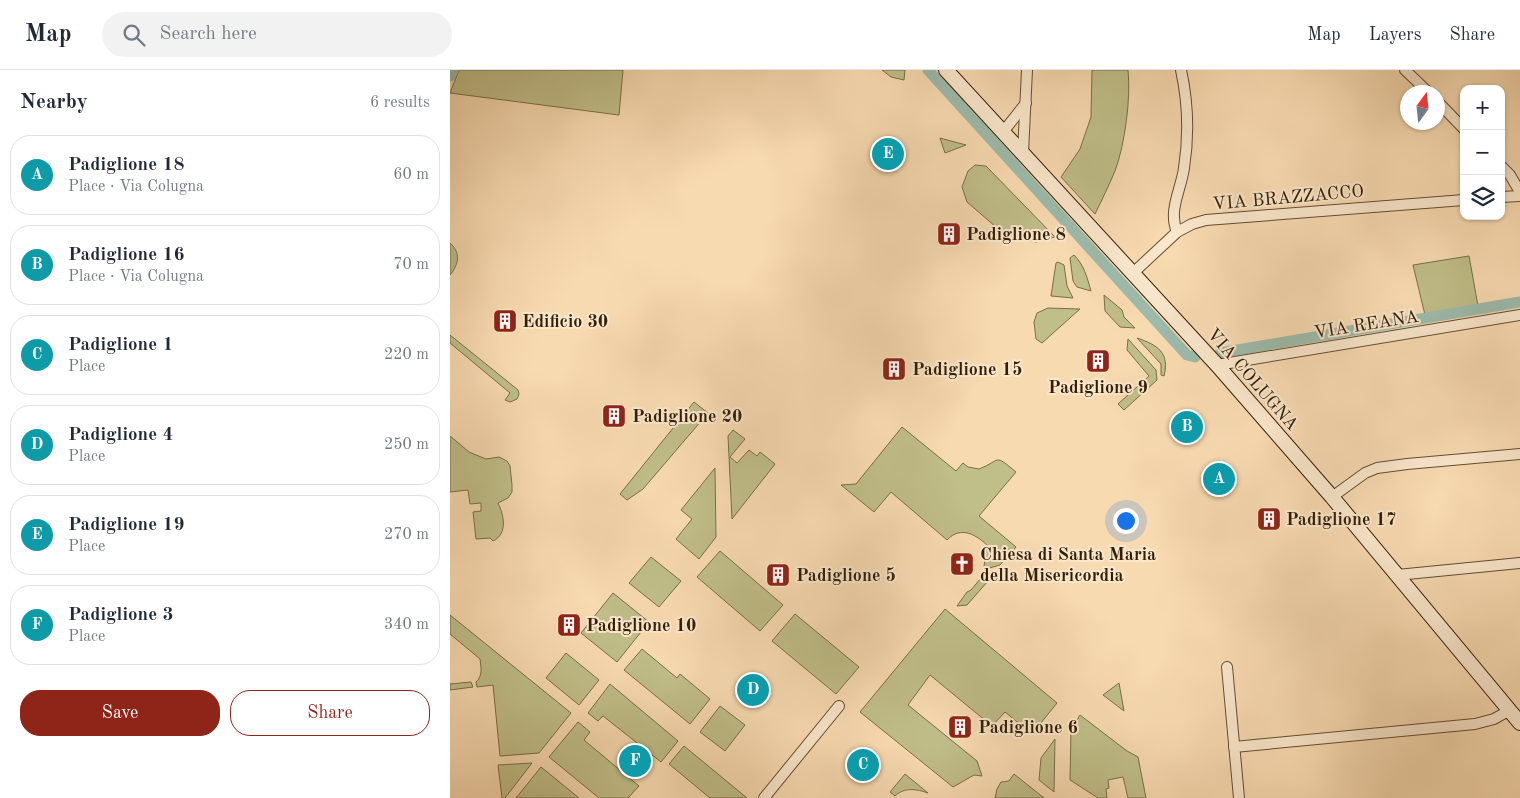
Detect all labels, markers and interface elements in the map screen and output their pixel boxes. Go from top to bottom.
search box [102,12,452,57]
icon: search [120,21,148,49]
text: Map [25,23,72,47]
text: Search here [160,25,257,44]
text: Map [1307,26,1341,44]
text: Layers [1369,26,1421,44]
text: Share [1449,26,1495,44]
north arrow [1400,85,1445,130]
map controls [1460,85,1505,220]
button: + [1460,85,1505,130]
text: Nearby [20,92,88,113]
text: 6 results [370,95,430,111]
button: − [1460,130,1505,175]
pin: E [872,135,904,173]
text: Padiglione 18 [68,156,184,175]
text: A [31,167,43,183]
text: 60 m [393,167,429,183]
button: layers [1460,175,1505,220]
text: Place · Via Colugna [68,179,204,195]
street label: VIA BRAZZACCO [1212,182,1365,214]
building icon: Padiglione 8 [936,221,962,247]
place label: Padiglione 8 [966,226,1066,244]
text: Padiglione 16 [68,246,184,265]
text: B [31,257,43,273]
text: 70 m [393,257,429,273]
text: Place · Via Colugna [68,269,204,285]
building icon: Edificio 30 [492,308,518,334]
street label: VIA REANA [1312,308,1420,342]
place label: Edificio 30 [522,313,608,331]
street label: VIA COLUGNA [1203,325,1301,434]
text: Padiglione 1 [68,336,173,355]
text: C [32,347,42,363]
text: 220 m [384,347,429,363]
building icon: Padiglione 9 [1085,348,1111,374]
building icon: Padiglione 15 [881,356,907,382]
text: Place [68,359,105,375]
place label: Padiglione 15 [912,361,1022,379]
place label: Padiglione 9 [1048,379,1148,397]
building icon: Padiglione 20 [601,403,627,429]
place label: Padiglione 20 [632,408,742,426]
pin: B [1171,408,1203,446]
text: Padiglione 4 [68,426,173,445]
text: D [31,437,43,453]
text: 250 m [384,437,429,453]
text: Place [68,449,105,465]
pin: A [1203,460,1235,498]
building icon: Padiglione 17 [1256,506,1282,532]
your location [1113,508,1139,534]
place label: Padiglione 17 [1286,511,1396,529]
text: Padiglione 19 [68,516,184,535]
text: E [31,527,43,543]
text: 270 m [384,527,429,543]
text: Place [68,539,105,555]
place label: Chiesa di Santa Maria della Misericordia [980,546,1156,585]
church icon: Chiesa di Santa Maria della Misericordia [949,551,975,577]
building icon: Padiglione 5 [765,562,791,588]
place label: Padiglione 5 [796,567,896,585]
text: Padiglione 3 [68,606,173,625]
building icon: Padiglione 10 [556,612,582,638]
text: F [32,617,42,633]
text: 340 m [384,617,429,633]
place label: Padiglione 10 [586,617,696,635]
text: Place [68,629,105,645]
pin: D [737,671,769,709]
button: Save [20,690,220,736]
button: Share [230,690,430,736]
building icon: Padiglione 6 [947,714,973,740]
place label: Padiglione 6 [978,719,1078,737]
pin: F [619,742,651,780]
pin: C [847,746,879,784]

